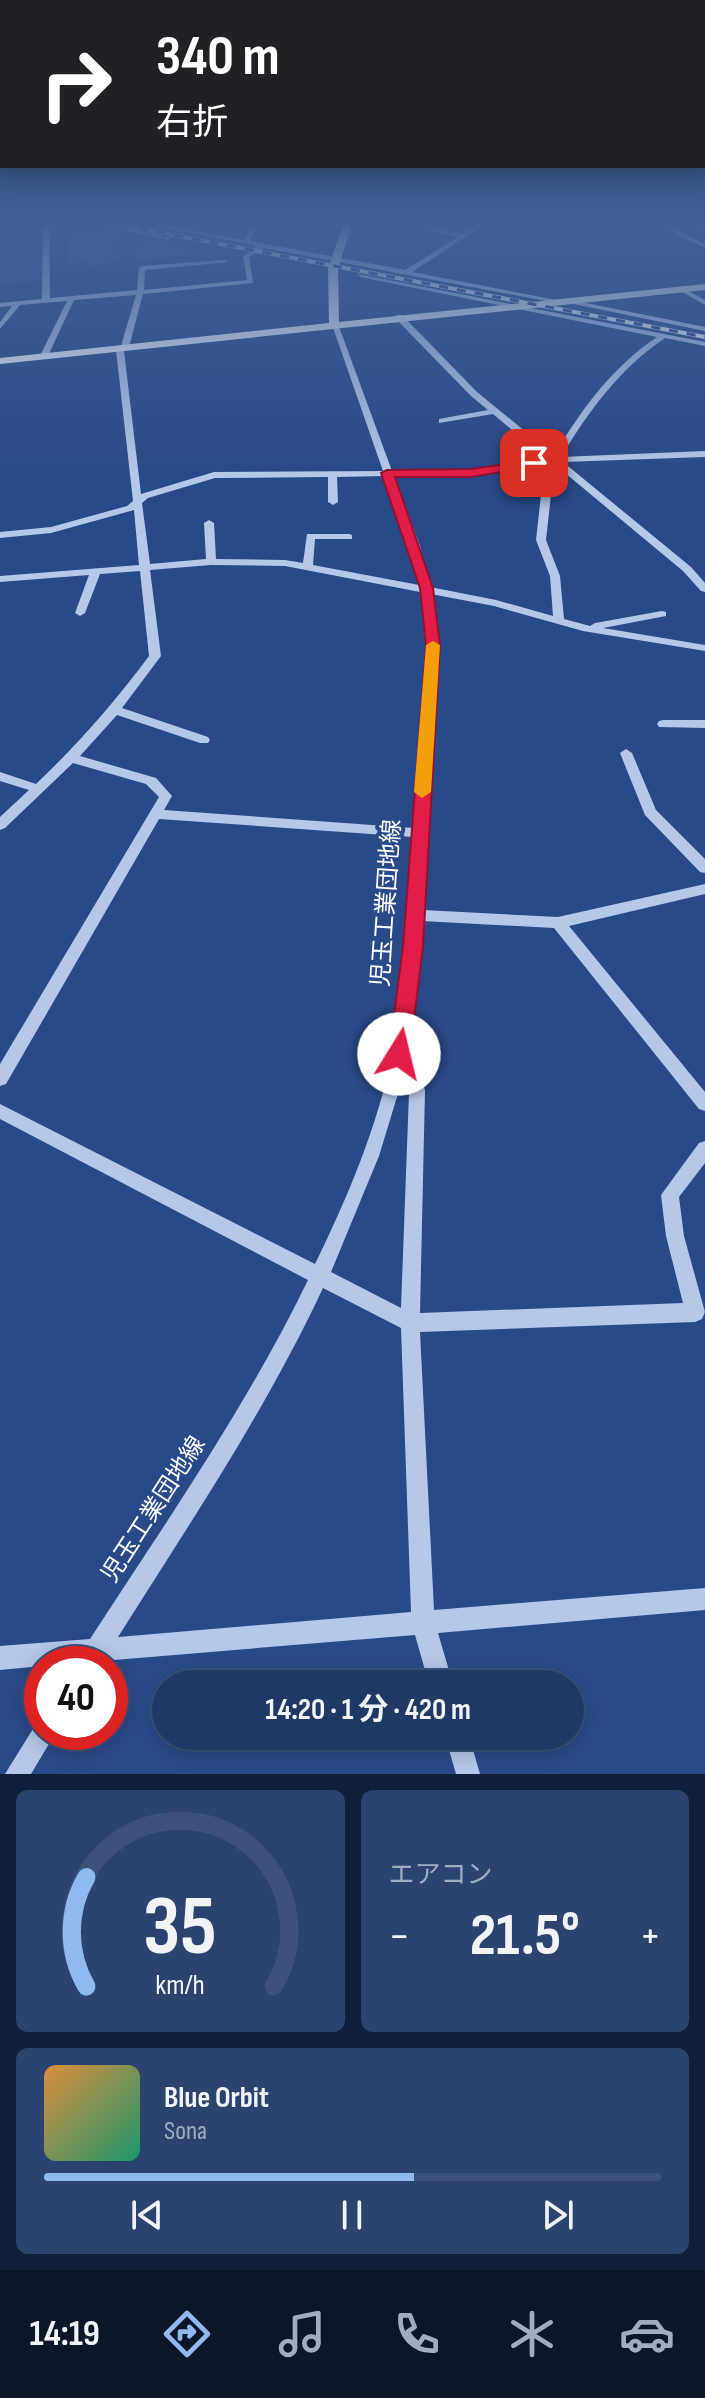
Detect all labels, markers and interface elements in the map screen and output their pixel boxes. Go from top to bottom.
text: 340 m [156,24,280,91]
icon: right [24,32,128,136]
text: 右折 [156,102,228,145]
pin [500,429,568,497]
icon: arrive [512,441,556,485]
street label: 児玉工業団地線 [366,818,407,988]
position arrow [357,1012,441,1096]
street label: 児玉工業団地線 [96,1431,211,1588]
speed limit sign: 40 [24,1646,128,1750]
text: 14:20 · 1 分 · 420 m [265,1692,471,1728]
text: エアコン [389,1860,493,1891]
text: 35 [143,1878,217,1978]
text: 21.5° [470,1900,580,1972]
text: − [389,1910,410,1963]
text: + [639,1910,661,1963]
text: km/h [156,1968,205,2003]
text: Blue Orbit [164,2080,269,2116]
text: Sona [164,2116,207,2147]
icon: previous [125,2193,169,2237]
icon: pause [330,2193,374,2237]
icon: next [536,2193,580,2237]
icon: directions [159,2306,215,2362]
icon: music [274,2306,330,2362]
icon: phone [389,2306,445,2362]
icon: climate [504,2306,560,2362]
icon: car [619,2306,675,2362]
text: 14:19 [30,2313,100,2356]

